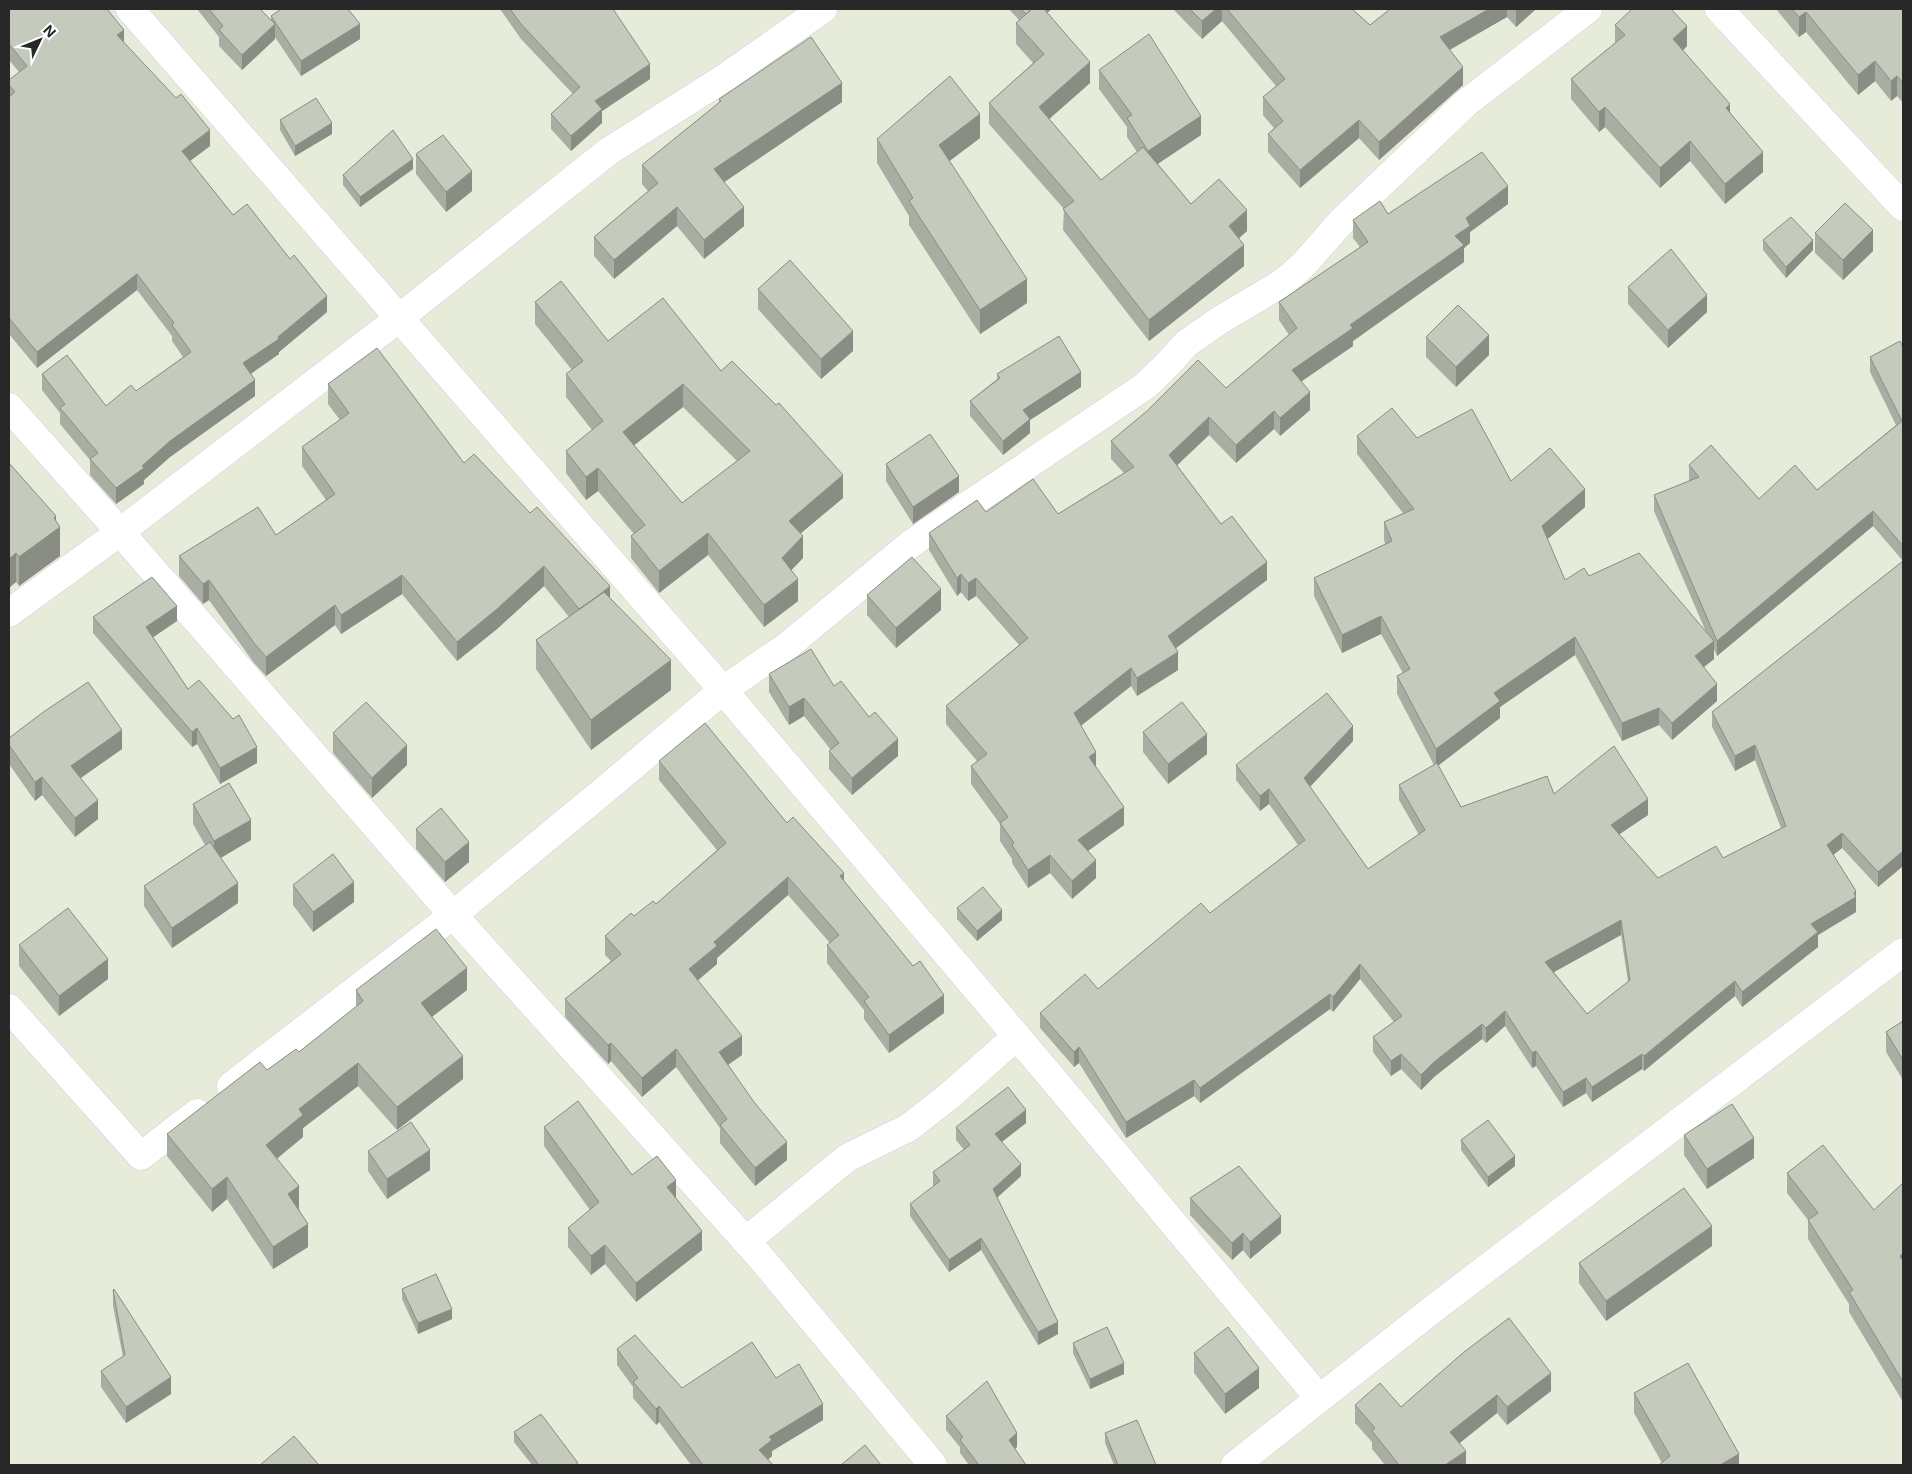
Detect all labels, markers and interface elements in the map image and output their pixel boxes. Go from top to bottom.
north arrow [15,15,65,65]
text: N [40,21,60,40]

